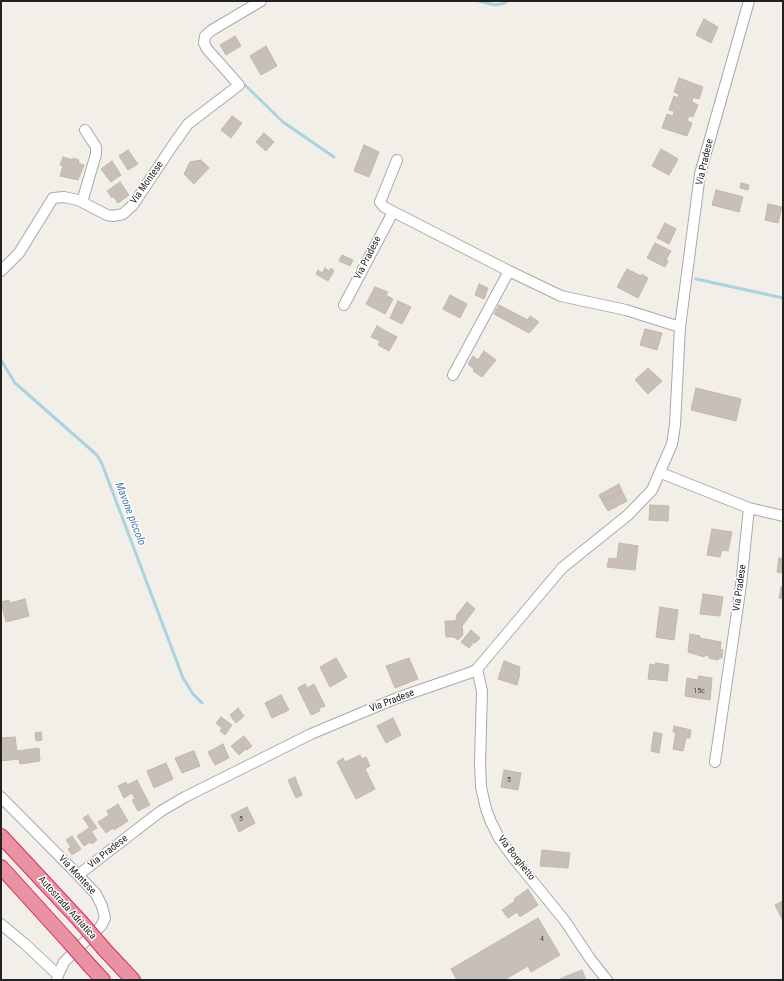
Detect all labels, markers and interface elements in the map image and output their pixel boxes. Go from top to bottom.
street label: Via Pradese [694,138,716,186]
street label: Via Montese [128,159,166,207]
street label: Via Pradese [352,234,384,282]
water label: Mavone piccolo [112,481,148,547]
street label: Via Pradese [731,564,749,612]
house number: 15c [693,686,705,696]
street label: Via Pradese [368,687,416,715]
house number: 5 [507,775,511,785]
house number: 5 [239,814,243,824]
street label: Via Pradese [86,833,130,871]
street label: Via Borghetto [495,833,537,883]
street label: Via Montese [56,853,98,897]
street label: Autostrada Adriatica [35,874,99,942]
house number: 4 [540,934,544,944]

